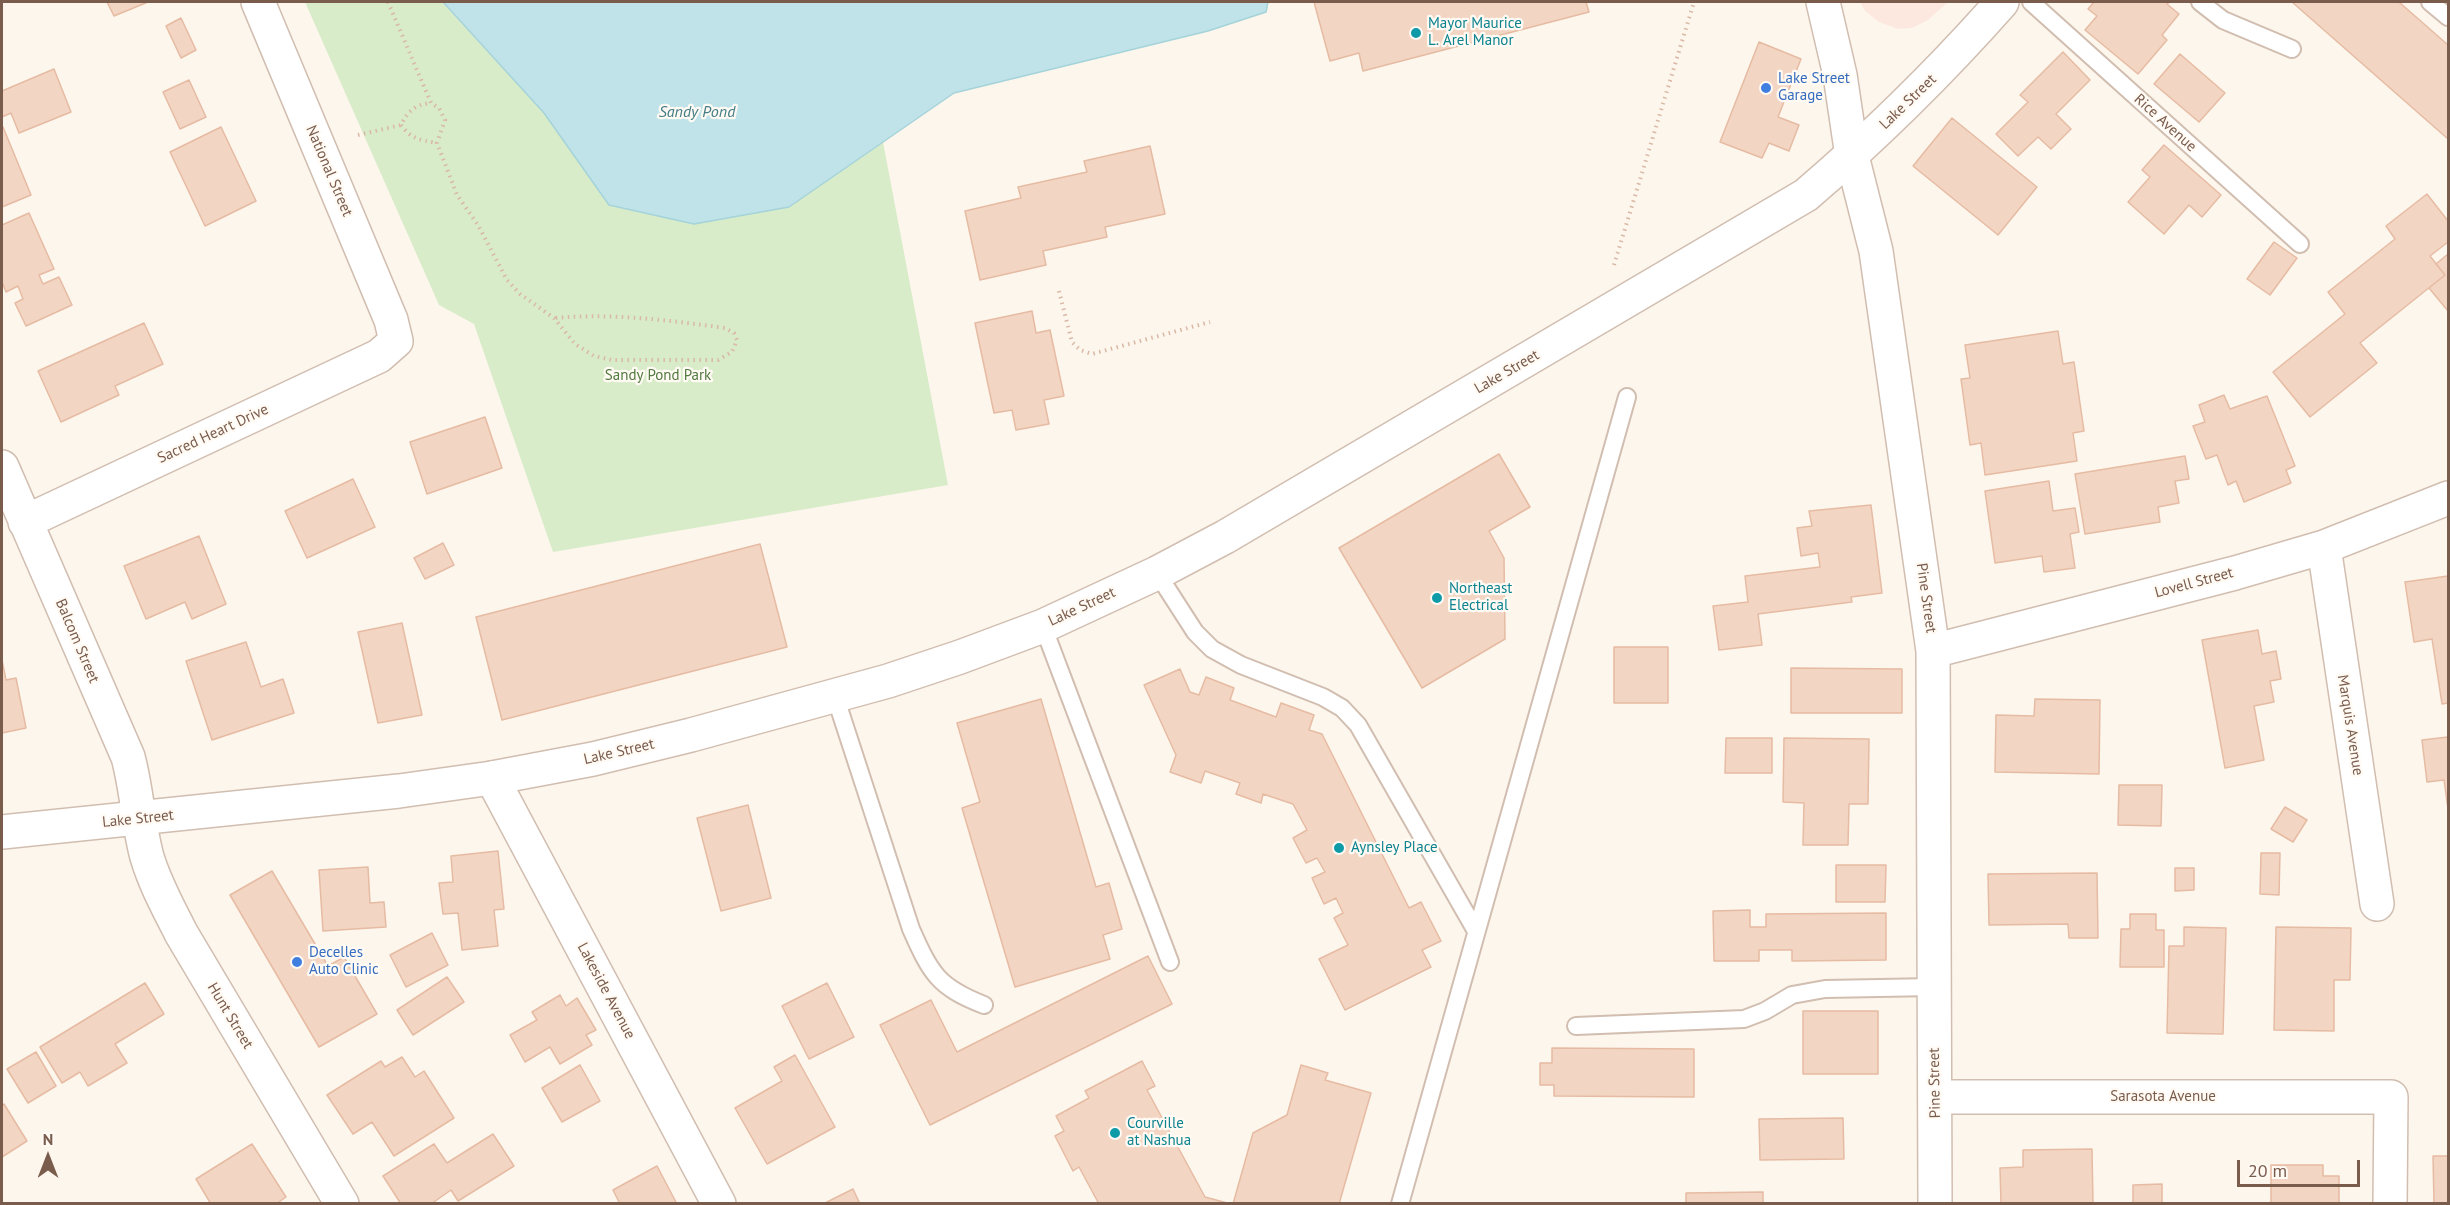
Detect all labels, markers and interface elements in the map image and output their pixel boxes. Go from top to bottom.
place label: Mayor Maurice L. Arel Manor [1428,15,1522,50]
marker: Mayor Maurice L. Arel Manor [1409,26,1423,40]
place label: Lake Street Garage [1778,70,1850,105]
street label: Lake Street [1876,71,1940,133]
marker: Lake Street Garage [1759,81,1773,95]
street label: Rice Avenue [2130,90,2200,156]
water label: Sandy Pond [659,102,735,122]
street label: National Street [302,123,356,219]
street label: Lake Street [1471,346,1543,398]
park label: Sandy Pond Park [605,367,711,385]
street label: Sacred Heart Drive [155,400,271,468]
street label: Pine Street [1912,562,1940,634]
street label: Lovell Street [2153,564,2235,602]
place label: Northeast Electrical [1449,580,1512,615]
street label: Lake Street [1046,584,1118,630]
marker: Northeast Electrical [1430,591,1444,605]
street label: Balcom Street [51,596,103,686]
street label: Marquis Avenue [2333,673,2367,777]
street label: Lake Street [582,735,656,769]
street label: Lake Street [101,806,175,832]
place label: Aynsley Place [1351,839,1438,857]
marker: Aynsley Place [1332,841,1346,855]
street label: Lakeside Avenue [573,940,639,1042]
place label: Decelles Auto Clinic [309,944,379,979]
marker: Decelles Auto Clinic [290,955,304,969]
street label: Hunt Street [203,980,257,1052]
street label: Pine Street [1925,1048,1945,1118]
street label: Sarasota Avenue [2110,1088,2216,1106]
place label: Courville at Nashua [1127,1115,1191,1150]
marker: Courville at Nashua [1108,1126,1122,1140]
north arrow [18,1127,78,1187]
text: N [43,1129,53,1149]
scale bar [2240,1148,2363,1186]
text: 20 m [2248,1159,2287,1182]

